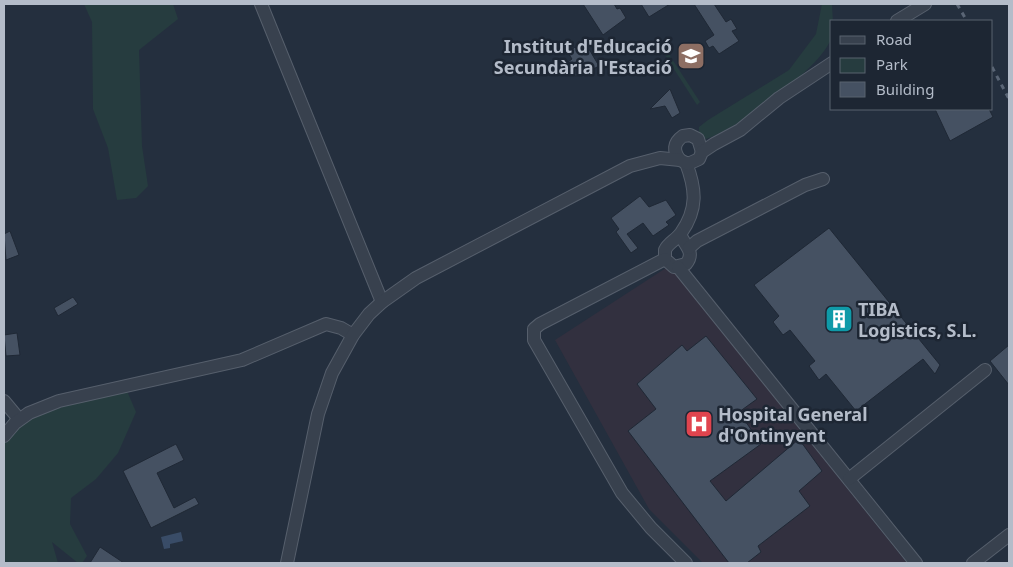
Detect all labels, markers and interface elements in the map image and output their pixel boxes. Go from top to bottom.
legend [830,20,993,110]
text: Road [876,29,912,49]
place label: Institut d'Educació Secundària l'Estació [494,34,672,79]
school or university icon: Institut d'Educació Secundària l'Estació [676,41,706,71]
text: Park [876,54,908,74]
text: Building [876,79,934,99]
place label: TIBA Logistics, S.L. [858,297,977,342]
building icon: TIBA Logistics, S.L. [824,304,854,334]
place label: Hospital General d'Ontinyent [718,402,868,447]
hospital icon: Hospital General d'Ontinyent [684,409,714,439]

